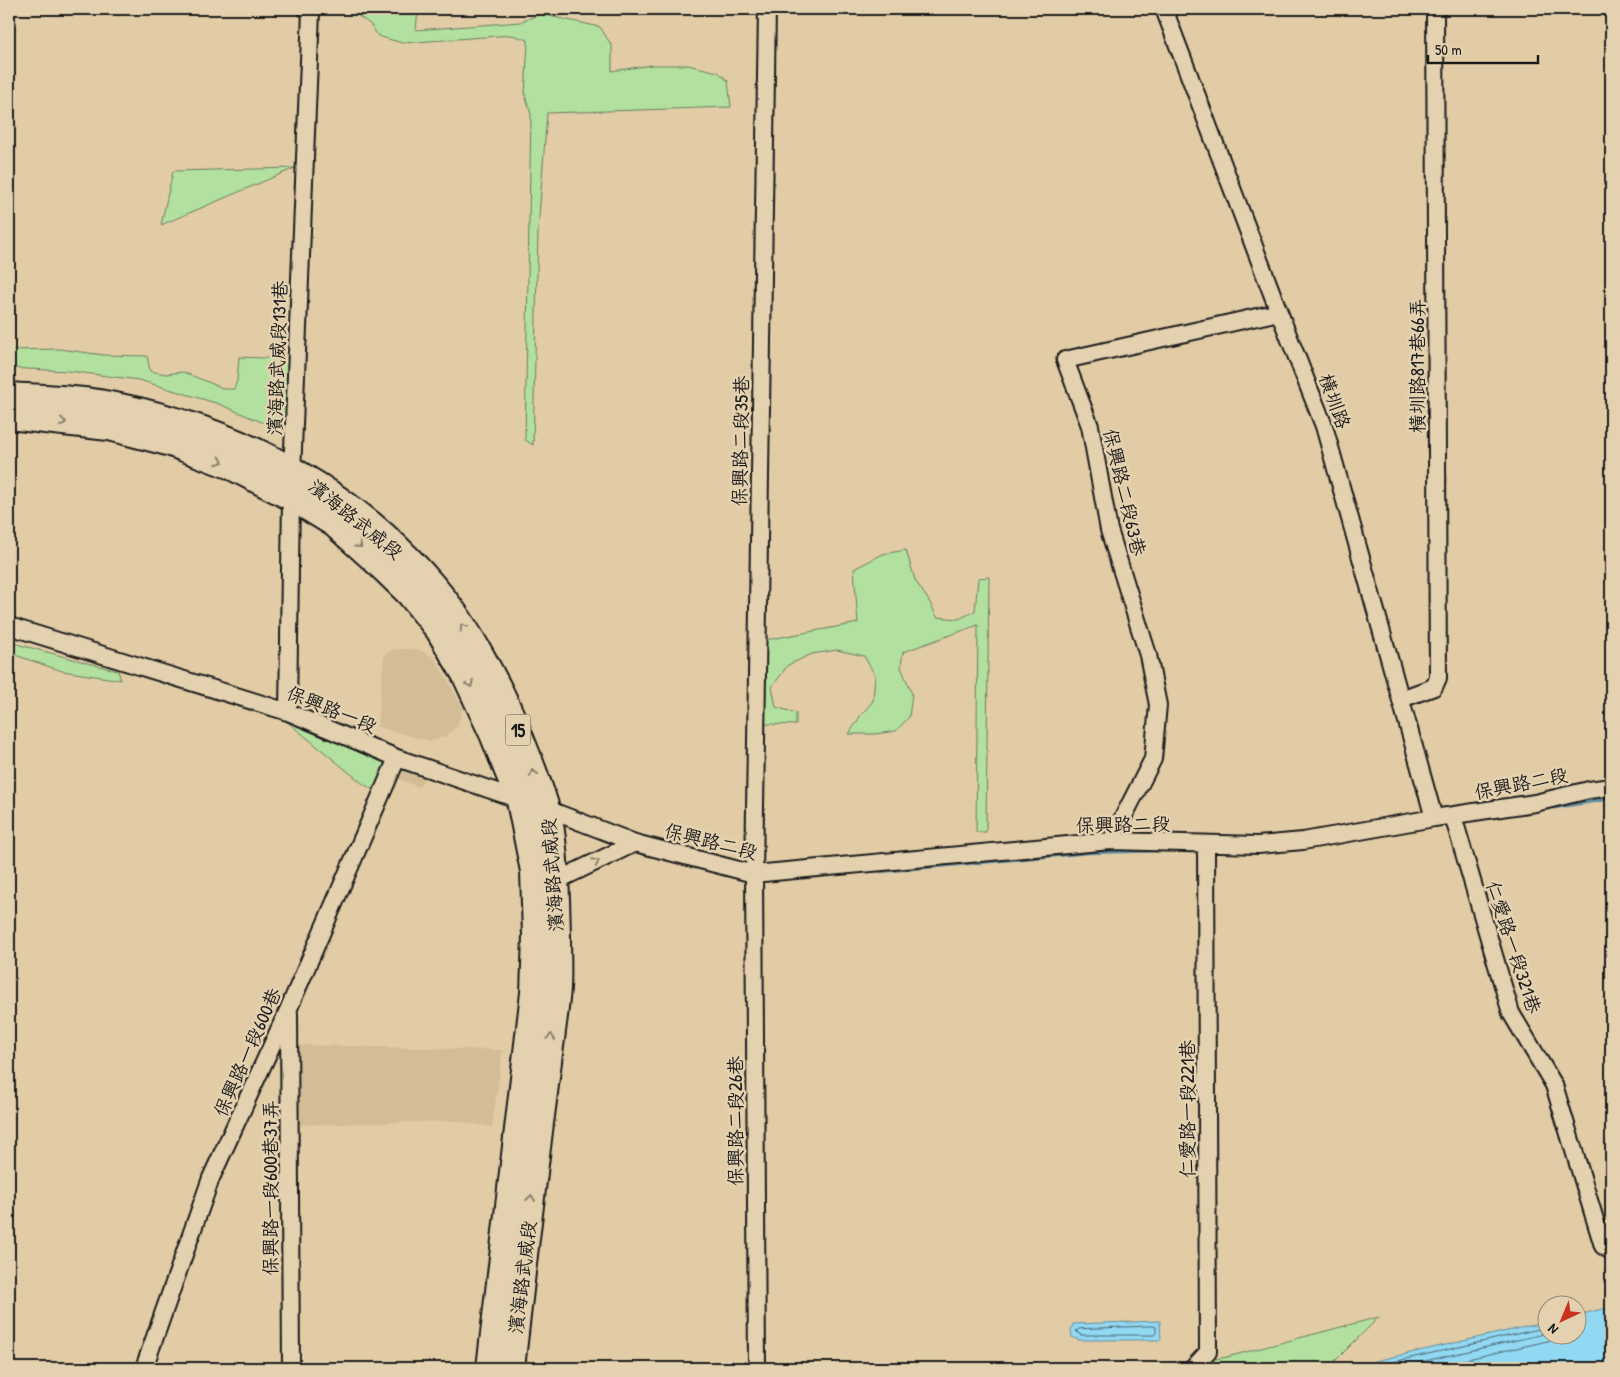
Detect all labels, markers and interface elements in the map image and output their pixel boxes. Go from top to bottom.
scale bar [1428,32,1538,64]
text: 50 m [1435,39,1462,60]
street label: 濱海路武威段131巷 [261,280,293,436]
street label: 橫圳路817巷66弄 [1404,299,1430,433]
street label: 橫圳路 [1313,370,1357,432]
street label: 保興路二段35巷 [726,376,754,506]
one-way arrow [60,416,68,427]
street label: 保興路二段63巷 [1098,426,1152,558]
one-way arrow [216,455,224,465]
street label: 濱海路武威段 [304,473,408,565]
one-way arrow [353,539,362,548]
one-way arrow [460,623,469,633]
street label: 保興路一段 [283,679,381,739]
one-way arrow [464,679,474,688]
road number: 15 [506,714,530,746]
street label: 保興路二段 [1472,761,1570,805]
one-way arrow [529,769,539,778]
street label: 保興路二段 [1075,810,1171,838]
street label: 濱海路武威段 [535,817,569,933]
street label: 保興路二段 [662,817,760,865]
one-way arrow [590,858,599,868]
street label: 仁愛路一段321巷 [1480,877,1548,1017]
street label: 保興路一段600巷 [207,983,287,1121]
one-way arrow [545,1033,556,1041]
street label: 仁愛路一段221巷 [1174,1040,1200,1178]
street label: 保興路二段26巷 [722,1056,748,1186]
street label: 保興路一段600巷37弄 [257,1100,283,1276]
one-way arrow [525,1194,536,1202]
street label: 濱海路武威段 [502,1219,542,1335]
north arrow [1538,1294,1588,1344]
text: N [1543,1320,1562,1339]

